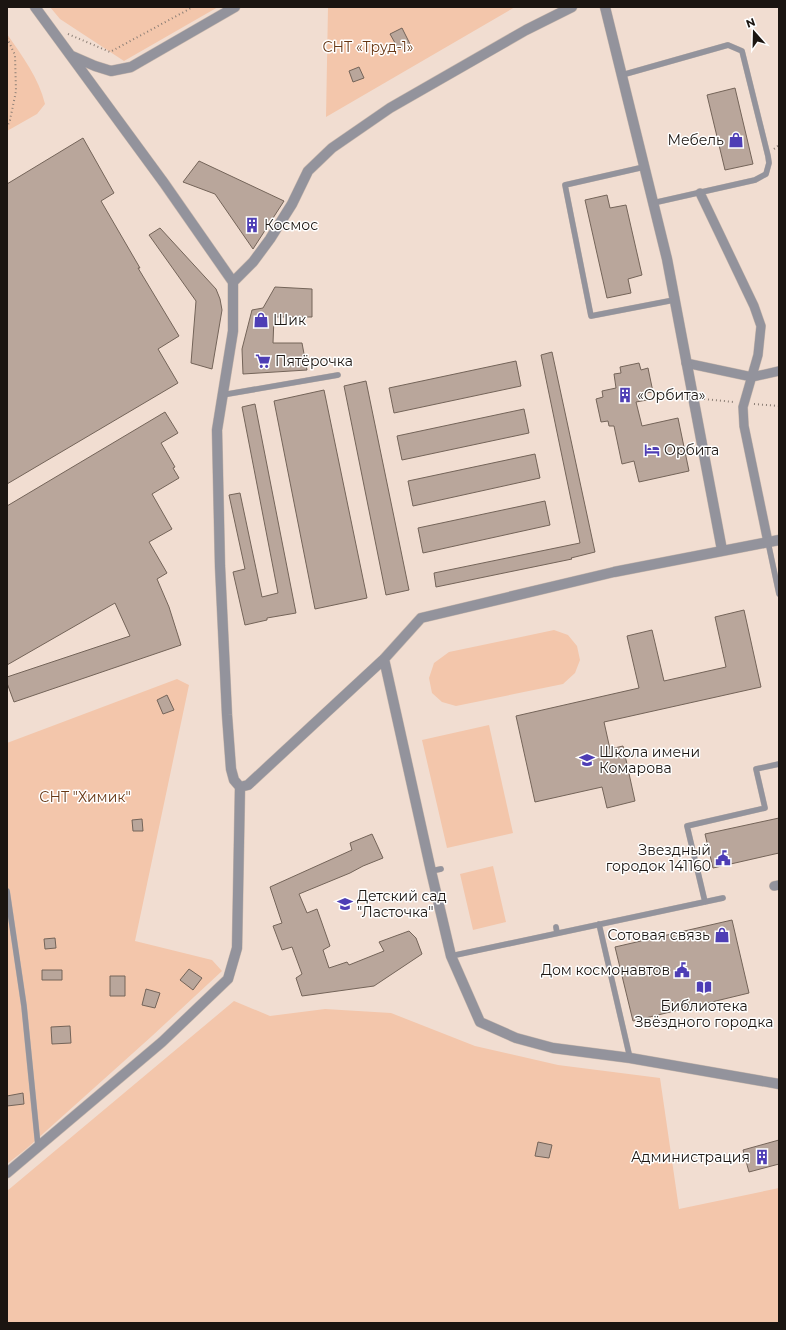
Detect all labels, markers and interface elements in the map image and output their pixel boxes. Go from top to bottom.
north arrow [734,12,774,52]
text: N [744,15,757,31]
park label: СНТ «Труд-1» [323,38,413,56]
place label: Мебель [667,131,724,149]
shop icon: Мебель [727,131,745,149]
building icon: Космос [243,216,261,234]
place label: Космос [264,216,318,234]
shop icon: Шик [252,311,270,329]
place label: Шик [273,311,306,329]
supermarket icon: Пятёрочка [254,352,272,370]
place label: Пятёрочка [275,352,353,370]
building icon: «Орбита» [616,386,634,404]
place label: «Орбита» [637,386,706,404]
hotel icon: Орбита [643,441,661,459]
place label: Орбита [664,441,719,459]
place label: Школа имени Комарова [599,743,700,777]
school or university icon: Школа имени Комарова [578,751,596,769]
park label: СНТ "Химик" [39,788,131,806]
place label: Звездный городок 141160 [606,841,711,875]
public building icon: Звездный городок 141160 [714,849,732,867]
place label: Детский сад "Ласточка" [357,887,447,921]
school or university icon: Детский сад "Ласточка" [336,895,354,913]
place label: Сотовая связь [607,926,710,944]
shop icon: Сотовая связь [713,926,731,944]
place label: Дом космонавтов [541,961,670,979]
public building icon: Дом космонавтов [673,961,691,979]
library icon: Библиотека Звёздного городка [695,978,713,996]
place label: Библиотека Звёздного городка [635,997,773,1031]
place label: Администрация [631,1148,750,1166]
building icon: Администрация [753,1148,771,1166]

